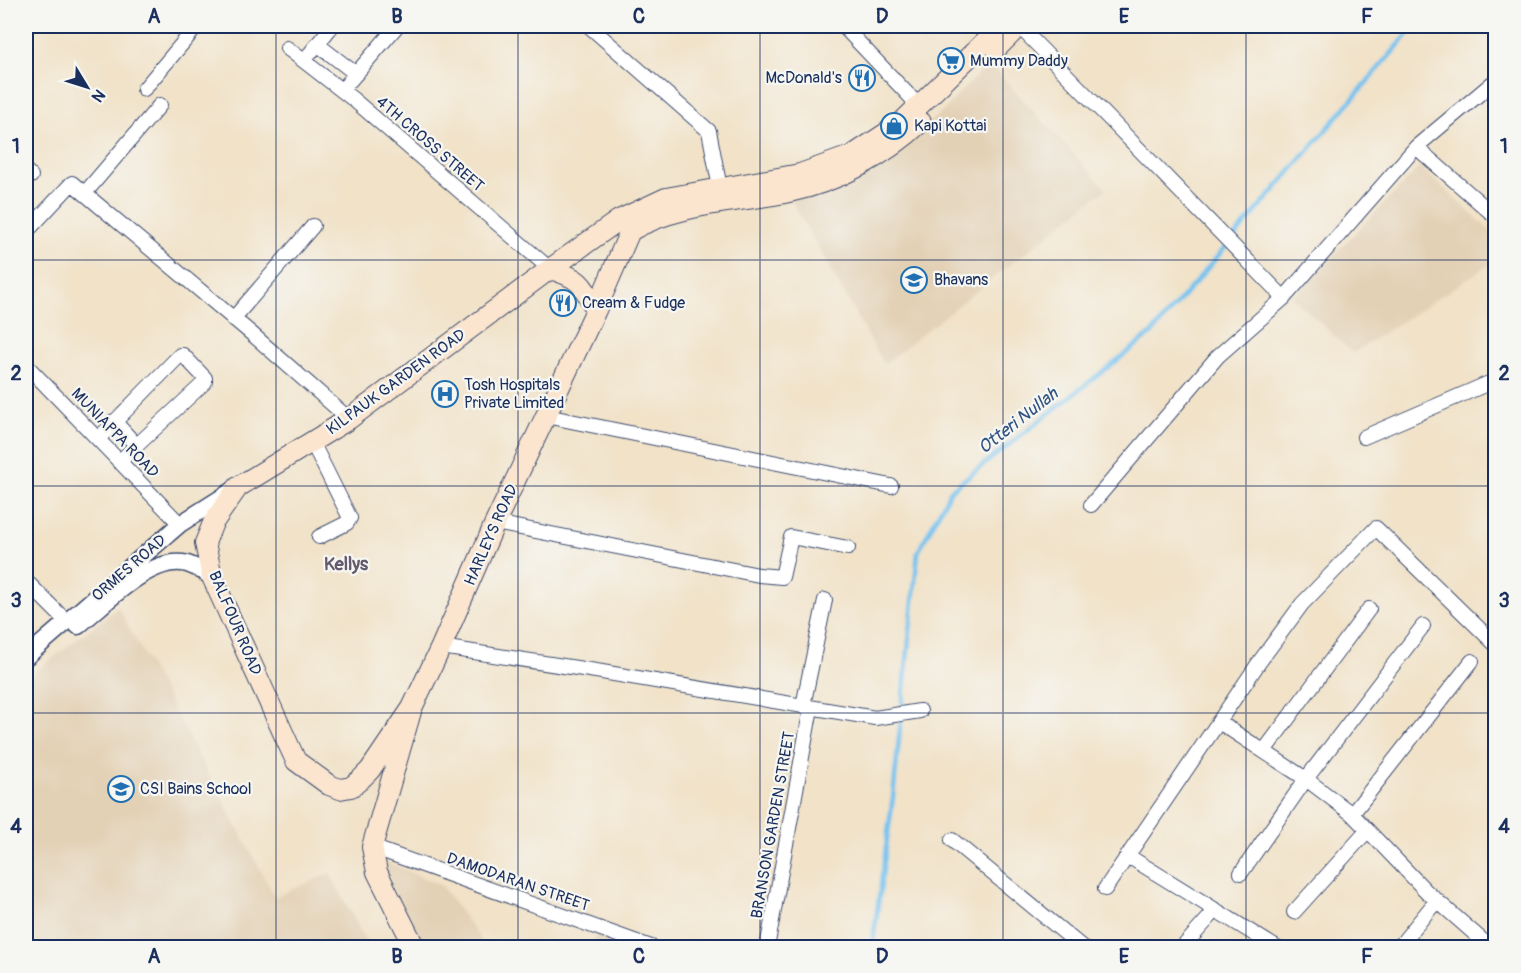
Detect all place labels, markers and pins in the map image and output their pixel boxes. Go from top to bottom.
supermarket icon: Mummy Daddy [936,46,966,76]
place label: Mummy Daddy [970,51,1068,71]
restaurant icon: McDonald's [847,63,877,93]
place label: McDonald's [765,68,842,88]
shop icon: Kapi Kottai [879,111,909,141]
place label: Kapi Kottai [914,116,987,136]
school or university icon: Bhavans [899,265,929,295]
place label: Bhavans [934,270,988,290]
restaurant icon: Cream & Fudge [548,288,578,318]
place label: Cream & Fudge [582,293,685,313]
place label: Tosh Hospitals Private Limited [464,375,564,413]
hospital icon: Tosh Hospitals Private Limited [430,379,460,409]
school or university icon: CSI Bains School [106,774,136,804]
place label: CSI Bains School [140,779,252,799]

